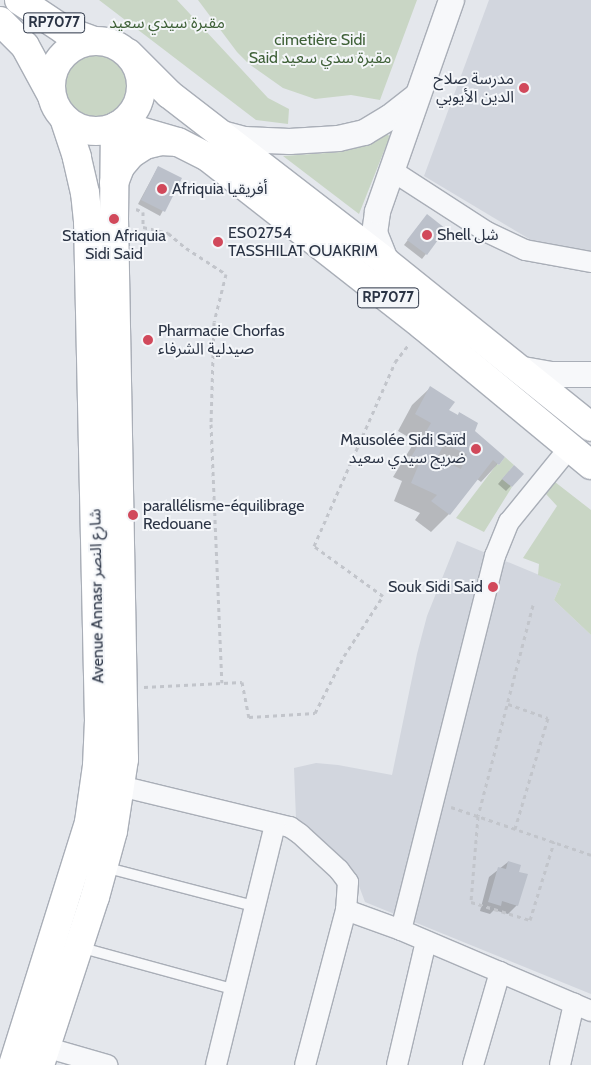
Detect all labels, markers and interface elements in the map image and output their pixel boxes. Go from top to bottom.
road number: RP7077 [23,10,85,36]
park label: مقبرة سيدي سعيد [109,13,225,33]
park label: cimetière Sidi Said مقبرة سدي سعيد [249,30,391,68]
place label: مدرسة صلاح الدين الأيوبي [434,69,514,107]
marker: مدرسة صلاح الدين الأيوبي [518,82,530,94]
place label: Afriquia أفريقيا [172,179,267,199]
marker: Afriquia أفريقيا [156,183,168,195]
marker: Station Afriquia Sidi Said [108,213,120,225]
place label: ES02754 TASSHILAT OUAKRIM [228,223,378,261]
place label: Shell شل [437,225,498,245]
place label: Station Afriquia Sidi Said [62,226,166,264]
marker: Shell شل [421,229,433,241]
marker: ES02754 TASSHILAT OUAKRIM [212,236,224,248]
road number: RP7077 [357,286,419,310]
place label: Pharmacie Chorfas صيدلية الشرفاء [158,321,285,359]
marker: Pharmacie Chorfas صيدلية الشرفاء [142,334,154,346]
place label: Mausolée Sidi Saïd ضريح سيدي سعيد [340,430,466,468]
marker: Mausolée Sidi Saïd ضريح سيدي سعيد [470,443,482,455]
place label: parallélisme-équilibrage Redouane [143,496,304,534]
street label: Avenue Annasr شارع النصر [86,508,108,684]
marker: parallélisme-équilibrage Redouane [127,509,139,521]
place label: Souk Sidi Said [388,577,483,597]
marker: Souk Sidi Said [487,581,499,593]

